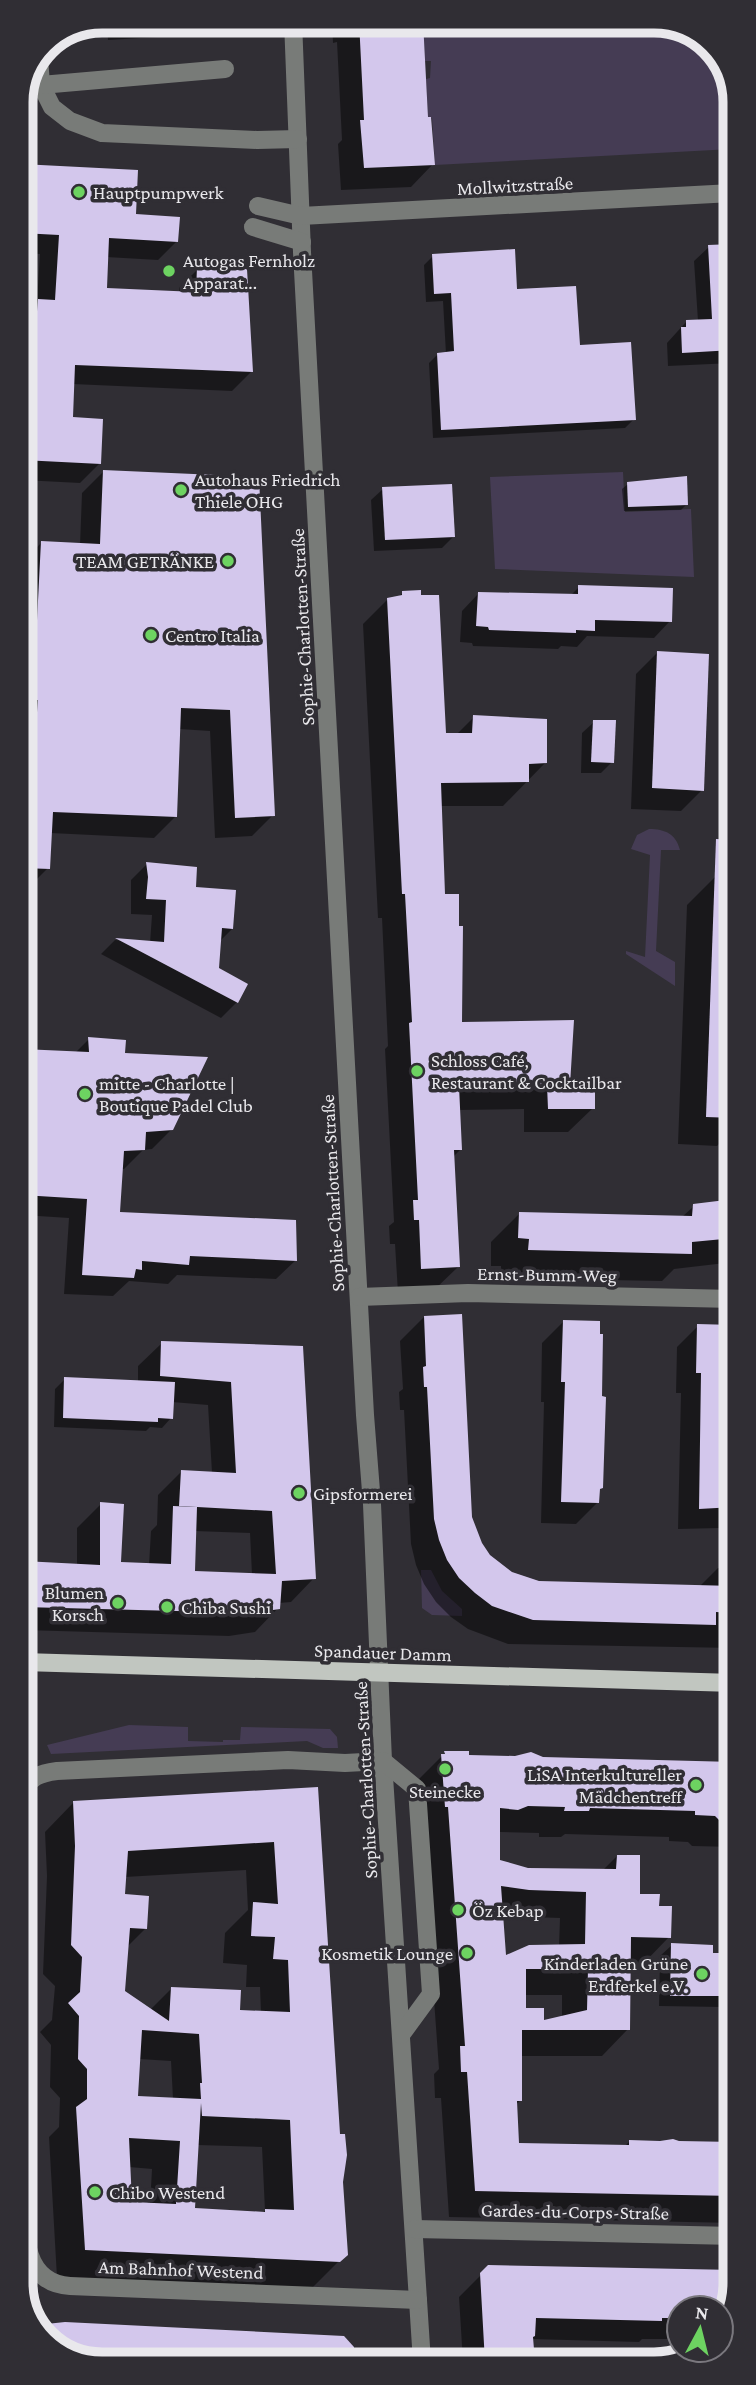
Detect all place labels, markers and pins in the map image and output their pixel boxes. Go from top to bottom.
place label: Hauptpumpwerk [93,182,225,203]
marker: Hauptpumpwerk [71,184,87,200]
place label: Autogas Fernholz Apparat... [183,250,315,293]
marker: Autogas Fernholz Apparat... [161,263,177,279]
place label: Autohaus Friedrich Thiele OHG [195,469,340,512]
marker: Autohaus Friedrich Thiele OHG [173,482,189,498]
place label: TEAM GETRÄNKE [76,551,214,572]
marker: TEAM GETRÄNKE [220,553,236,569]
place label: Centro Italia [165,625,260,646]
marker: Centro Italia [143,627,159,643]
place label: Schloss Café, Restaurant & Cocktailbar [431,1050,622,1093]
marker: Schloss Café, Restaurant & Cocktailbar [409,1063,425,1079]
place label: mitte - Charlotte | Boutique Padel Club [99,1073,253,1116]
marker: mitte - Charlotte | Boutique Padel Club [77,1086,93,1102]
place label: Gipsformerei [313,1483,412,1504]
marker: Gipsformerei [291,1485,307,1501]
place label: Blumen Korsch [45,1582,104,1625]
marker: Blumen Korsch [110,1595,126,1611]
place label: Chiba Sushi [181,1597,271,1618]
marker: Chiba Sushi [159,1599,175,1615]
marker: Steinecke [437,1761,453,1777]
place label: LiSA Interkultureller Mädchentreff [527,1764,683,1807]
marker: LiSA Interkultureller Mädchentreff [688,1777,704,1793]
place label: Steinecke [409,1781,481,1802]
place label: Öz Kebap [472,1900,544,1921]
marker: Öz Kebap [450,1902,466,1918]
place label: Kosmetik Lounge [321,1943,453,1964]
marker: Kosmetik Lounge [459,1945,475,1961]
place label: Kinderladen Grüne Erdferkel e.V. [544,1953,688,1996]
marker: Kinderladen Grüne Erdferkel e.V. [694,1966,710,1982]
place label: Chibo Westend [109,2182,225,2203]
marker: Chibo Westend [87,2184,103,2200]

